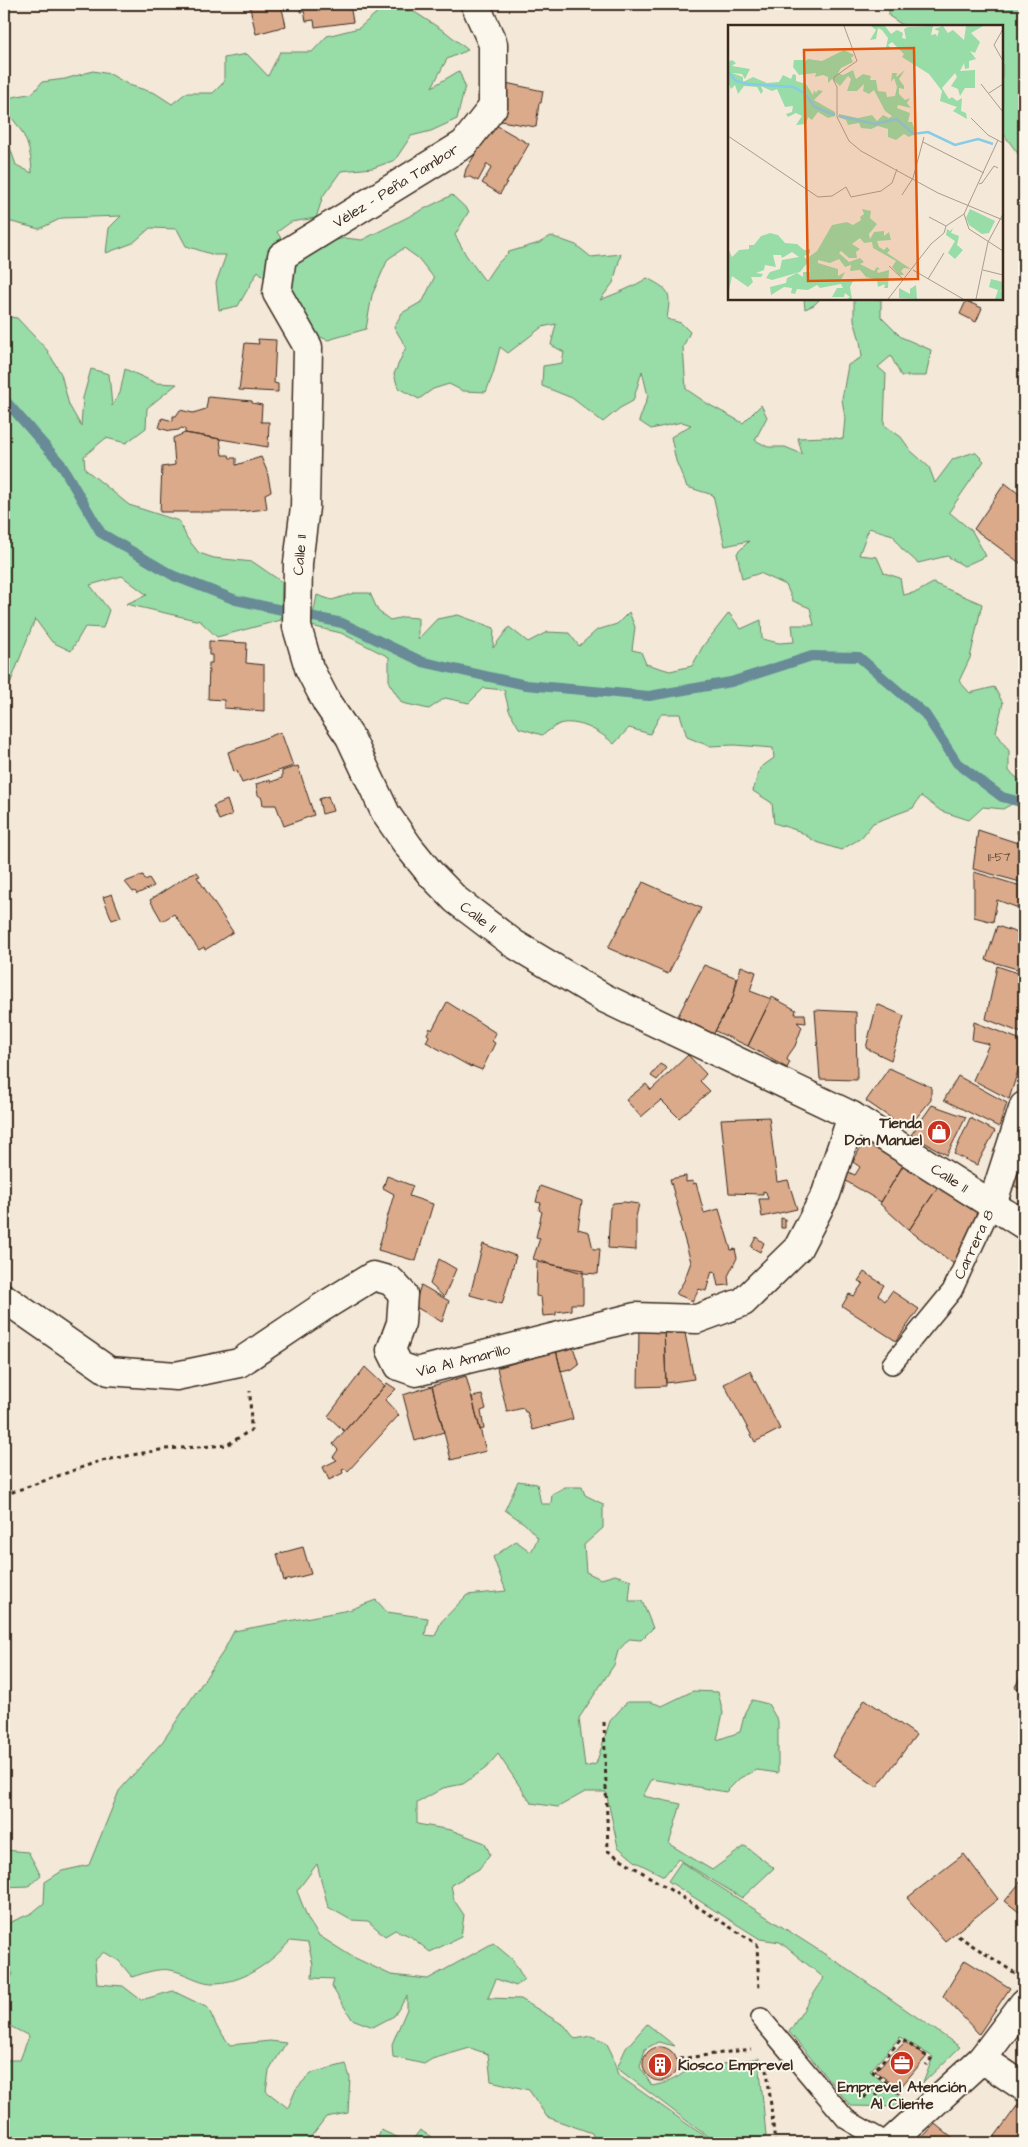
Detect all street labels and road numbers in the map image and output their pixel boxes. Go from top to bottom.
street label: Vélez - Peña Tambor [329,139,463,233]
street label: Calle 11 [288,534,312,576]
street label: Calle 11 [456,896,501,938]
street label: Calle 11 [927,1158,973,1198]
street label: Carrera 8 [948,1206,999,1283]
street label: Vía Al Amarillo [414,1338,513,1382]

